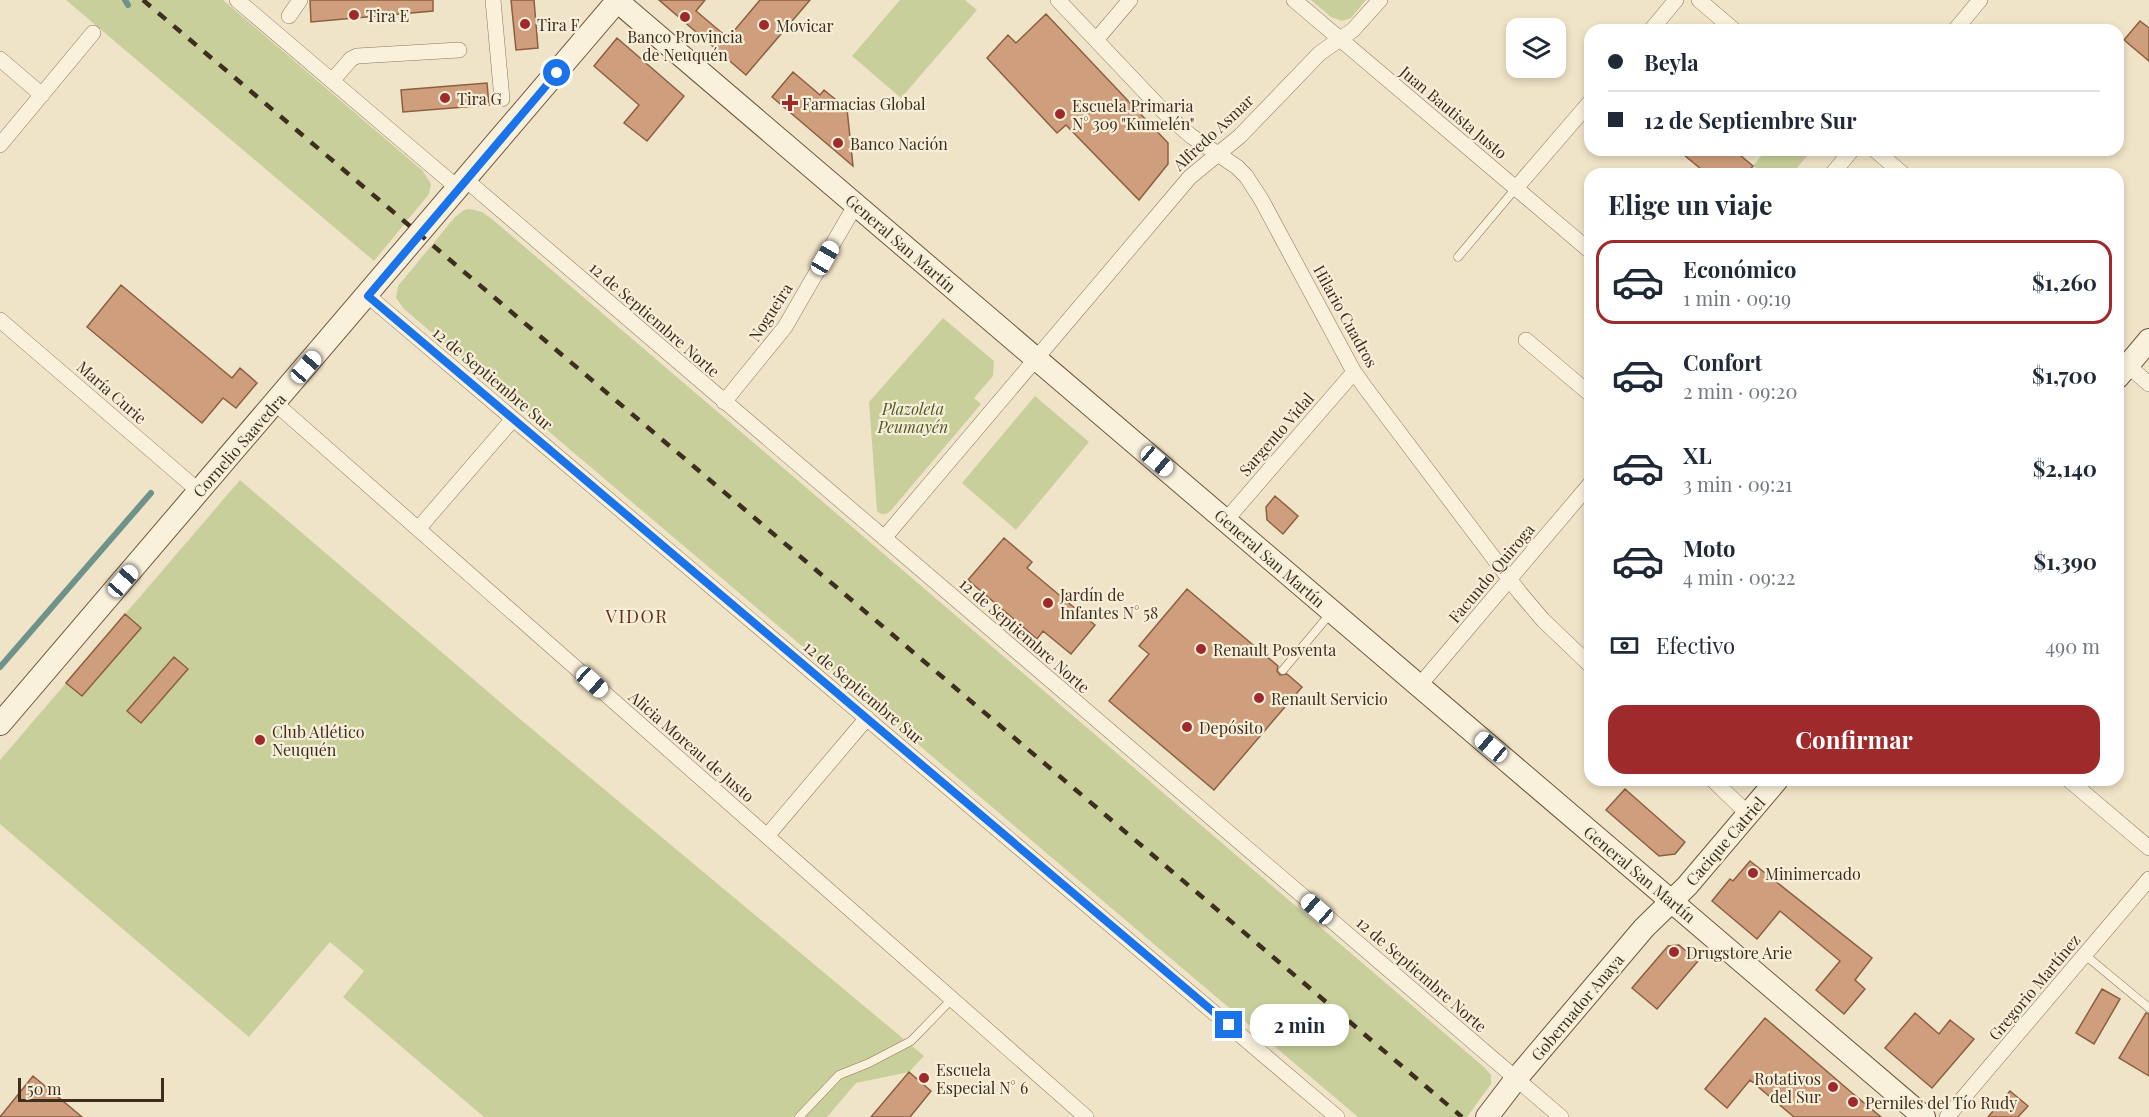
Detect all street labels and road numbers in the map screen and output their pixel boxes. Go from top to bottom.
street label: Juan Bautista Justo [1395,60,1512,163]
street label: Alfredo Asmar [1167,89,1258,175]
street label: General San Martín [841,189,961,297]
street label: 12 de Septiembre Norte [585,257,725,381]
street label: Hilario Cuadros [1309,261,1383,371]
street label: Nogueira [743,279,797,345]
street label: 12 de Septiembre Sur [429,322,557,434]
street label: María Curie [73,356,151,428]
street label: Sargento Vidal [1234,388,1318,480]
street label: Cornelio Saavedra [188,389,290,501]
street label: General San Martín [1210,504,1330,612]
street label: Facundo Quiroga [1443,519,1539,627]
street label: 12 de Septiembre Norte [955,573,1095,697]
street label: 12 de Septiembre Sur [800,636,928,748]
street label: Alicia Moreau de Justo [624,685,759,806]
street label: Cacique Catriel [1681,792,1770,890]
street label: General San Martín [1580,821,1701,927]
street label: 12 de Septiembre Norte [1352,912,1492,1036]
street label: Gregorio Martínez [1983,929,2085,1044]
street label: Gobernador Anaya [1526,949,1628,1065]

